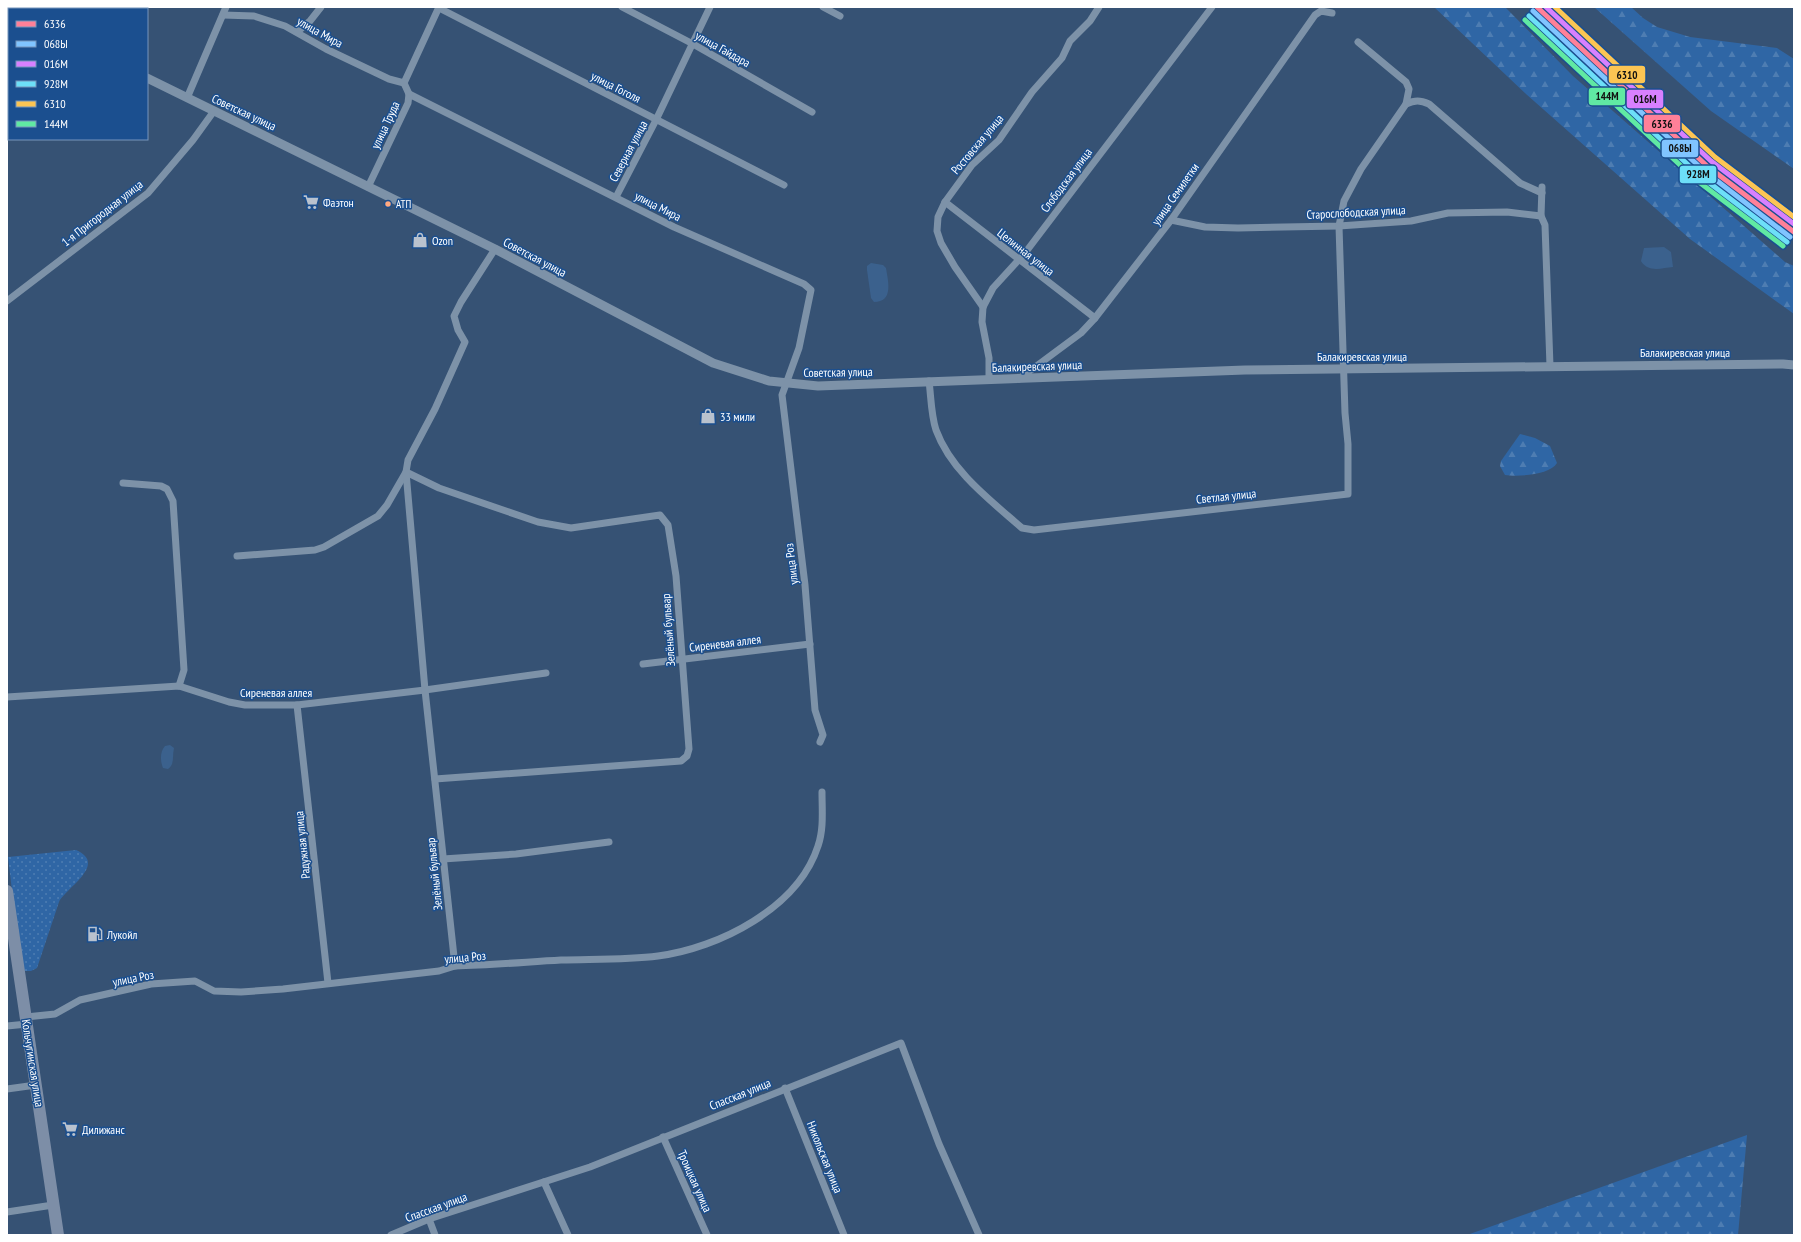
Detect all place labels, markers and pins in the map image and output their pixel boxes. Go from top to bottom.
supermarket icon: Фаэтон [302,193,320,211]
place label: Фаэтон [323,195,354,210]
place label: АТП [396,197,412,211]
marker: АТП [383,199,393,209]
shop icon: Ozon [411,231,429,249]
place label: Ozon [432,233,453,248]
shop icon: 33 мили [699,407,717,425]
place label: 33 мили [720,409,755,424]
fuel station icon: Лукойл [86,925,104,943]
place label: Лукойл [106,927,138,942]
supermarket icon: Дилижанс [61,1120,79,1138]
place label: Дилижанс [82,1122,125,1137]

